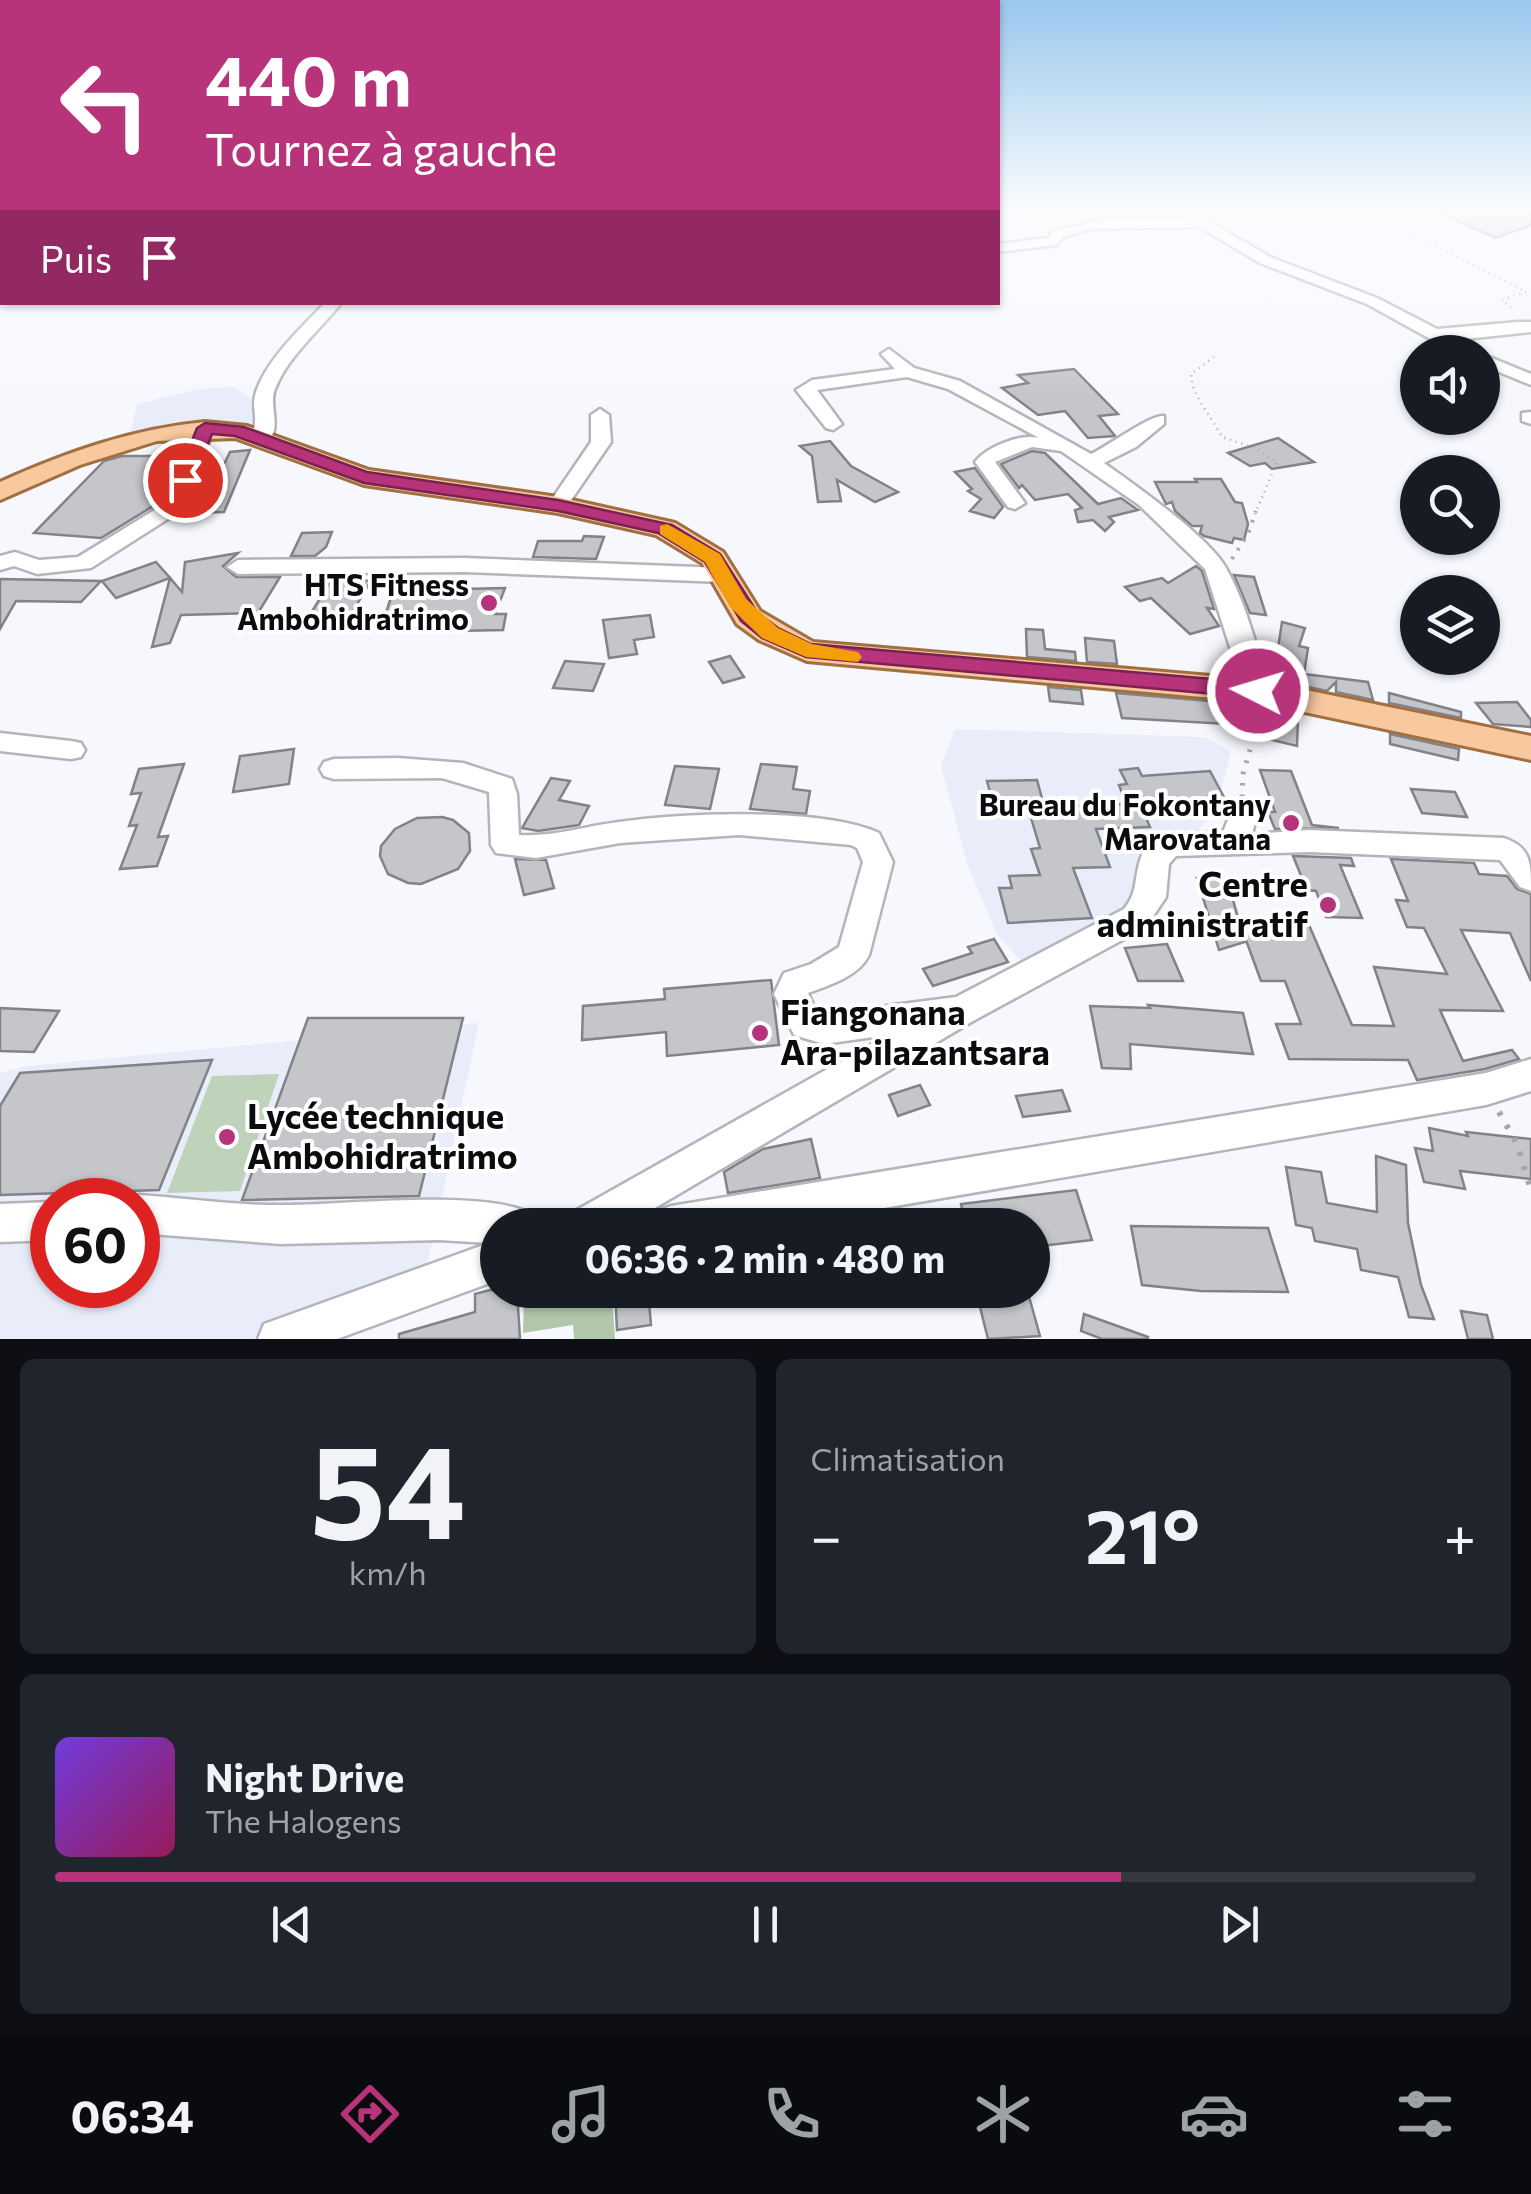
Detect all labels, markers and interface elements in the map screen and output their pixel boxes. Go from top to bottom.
text: 440 m [205,35,412,120]
icon: left [40,40,170,170]
text: Tournez à gauche [205,120,557,175]
icon: arrive [132,230,187,285]
text: Puis [40,234,112,281]
map controls [1400,335,1500,675]
button: sound [1400,335,1500,435]
pin [143,438,228,523]
icon: arrive [158,453,213,508]
button: search [1400,455,1500,555]
place label: HTS Fitness Ambohidratrimo [237,565,469,636]
button: layers [1400,575,1500,675]
marker: HTS Fitness Ambohidratrimo [478,592,500,614]
position arrow [1206,639,1310,743]
place label: Bureau du Fokontany Marovatana [979,785,1272,856]
marker: Bureau du Fokontany Marovatana [1280,812,1302,834]
place label: Centre administratif [1097,861,1309,944]
marker: Centre administratif [1317,894,1339,916]
place label: Fiangonana Ara-pilazantsara [780,989,1050,1072]
marker: Fiangonana Ara-pilazantsara [749,1022,771,1044]
place label: Lycée technique Ambohidratrimo [247,1093,518,1176]
marker: Lycée technique Ambohidratrimo [216,1126,238,1148]
speed limit sign: 60 [30,1178,160,1308]
text: 06:36 · 2 min · 480 m [585,1234,945,1281]
text: 54 [310,1407,466,1566]
text: Climatisation [811,1438,1005,1478]
text: 21° [1085,1488,1200,1579]
text: − [811,1501,842,1568]
text: + [1444,1501,1476,1568]
text: km/h [349,1552,427,1592]
text: Night Drive [205,1753,404,1800]
text: The Halogens [205,1800,402,1840]
icon: previous [264,1897,319,1952]
icon: pause [738,1897,793,1952]
icon: next [1212,1897,1267,1952]
icon: directions [335,2079,405,2149]
icon: music [546,2079,616,2149]
icon: phone [757,2079,827,2149]
icon: climate [968,2079,1038,2149]
icon: car [1179,2079,1249,2149]
icon: filters [1390,2079,1460,2149]
text: 06:34 [71,2087,194,2142]

